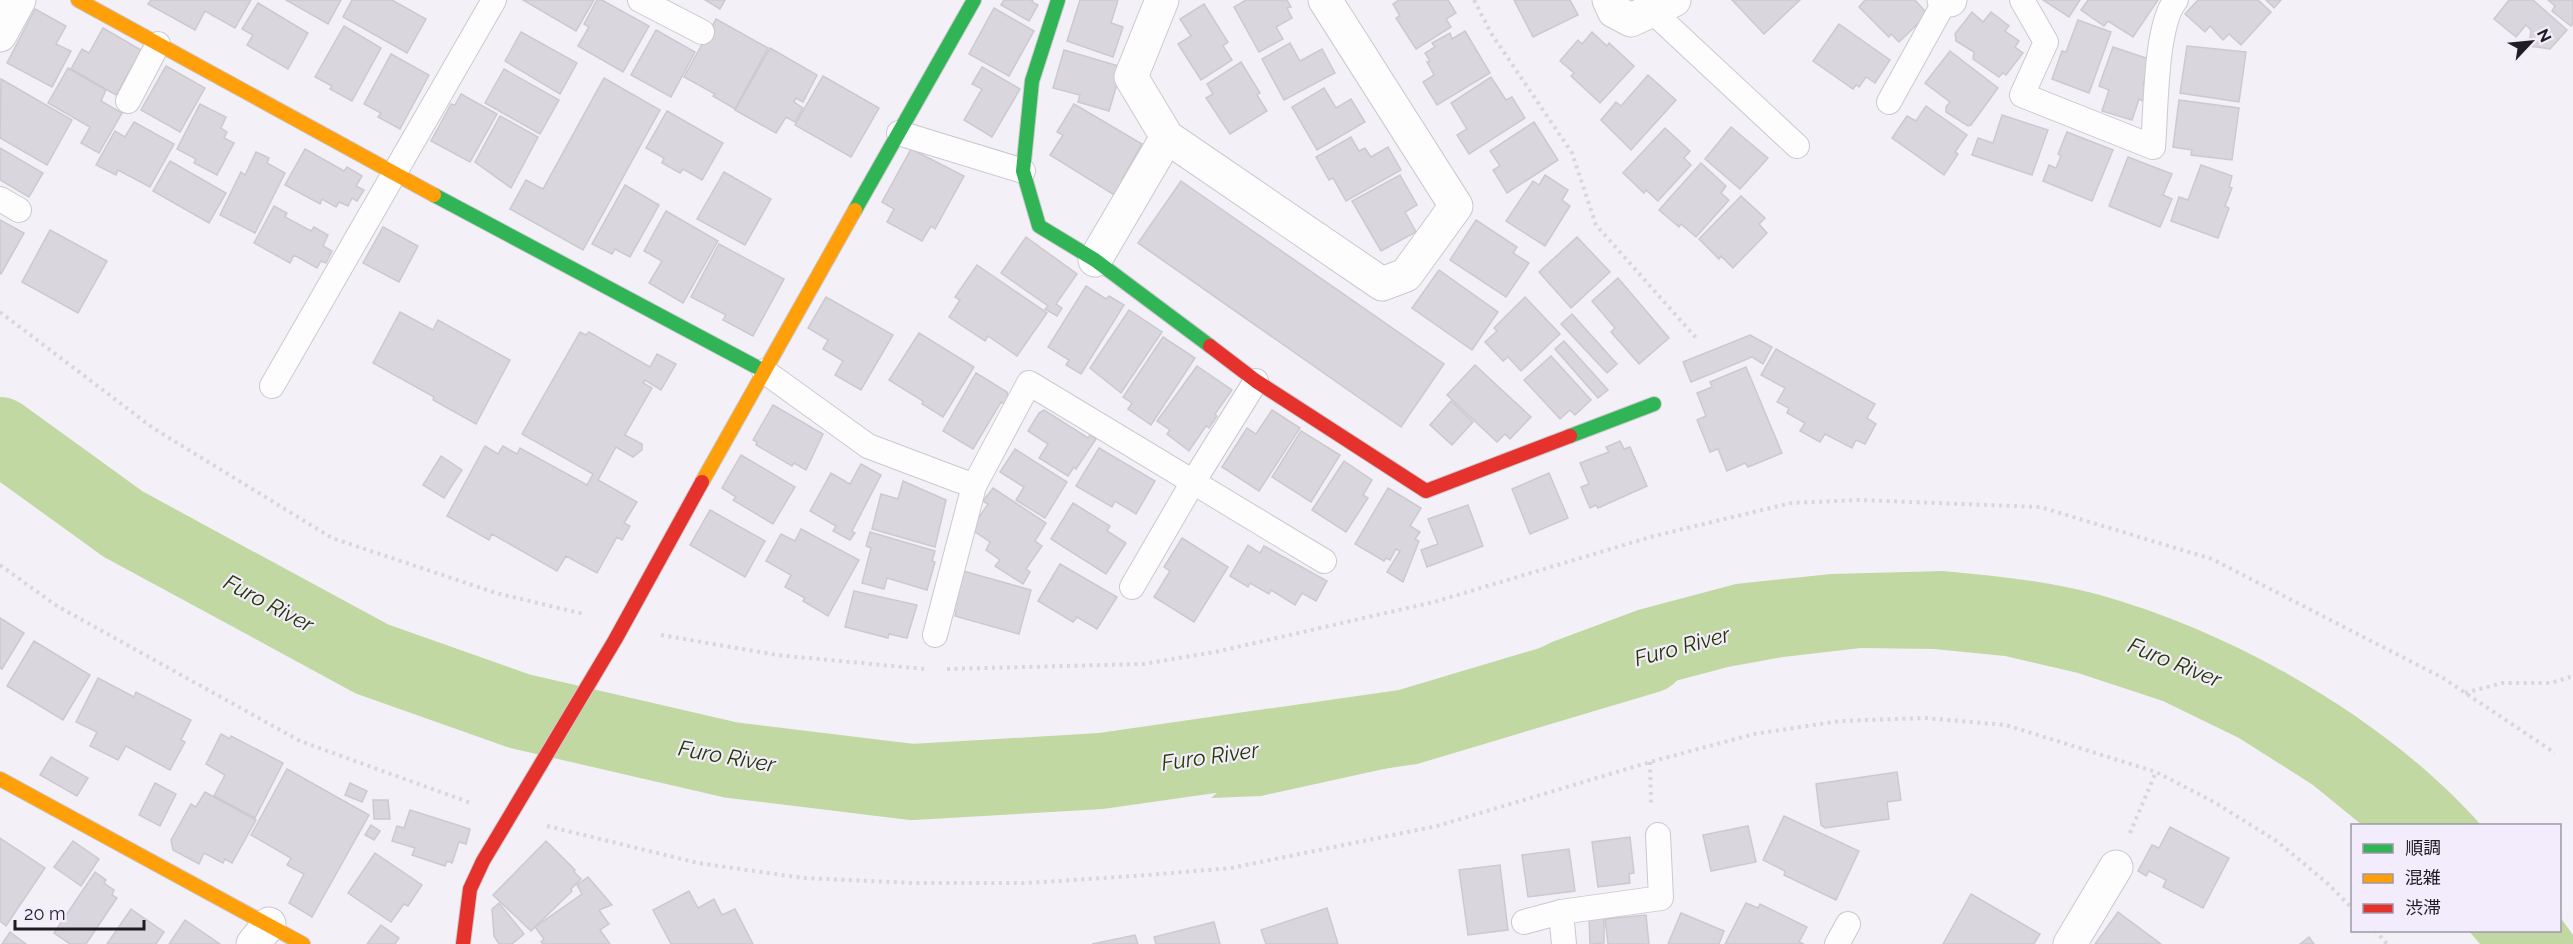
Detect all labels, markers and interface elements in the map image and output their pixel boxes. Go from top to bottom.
north arrow [2501,12,2561,72]
text: N [2533,26,2555,45]
water label: Furo River [220,569,320,638]
water label: Furo River [1631,620,1734,671]
water label: Furo River [2125,632,2227,693]
water label: Furo River [676,735,779,778]
water label: Furo River [1160,736,1262,776]
legend [2351,824,2561,932]
text: 順調 [2405,837,2441,858]
text: 混雑 [2405,867,2441,888]
scale bar [15,893,144,931]
text: 渋滞 [2405,897,2441,918]
text: 20 m [24,903,66,924]

